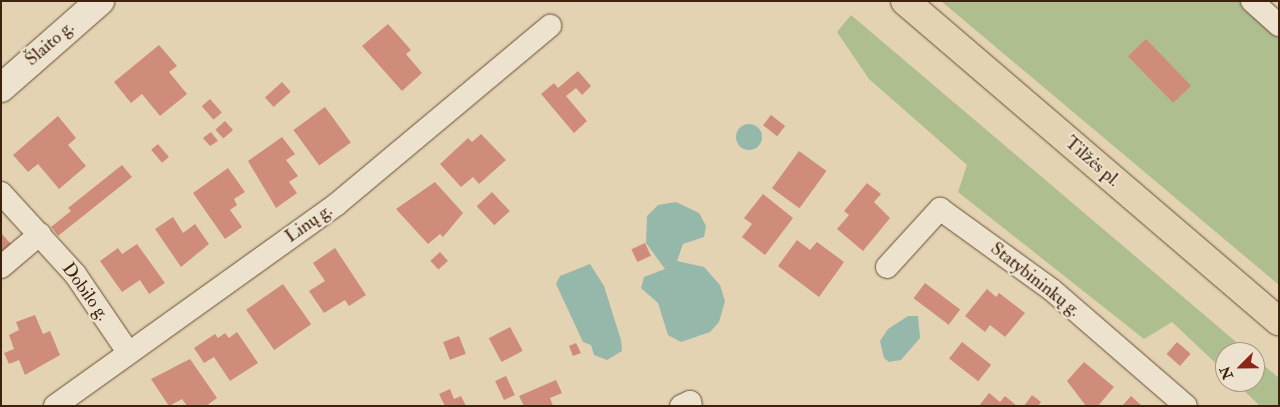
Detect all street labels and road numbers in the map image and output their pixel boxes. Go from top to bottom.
street label: Šlaito g. [21,17,79,71]
street label: Tilžės pl. [1060,132,1124,192]
street label: Linų g. [281,200,337,248]
street label: Statybininkų g. [986,238,1084,322]
street label: Dobilo g. [57,259,113,325]

